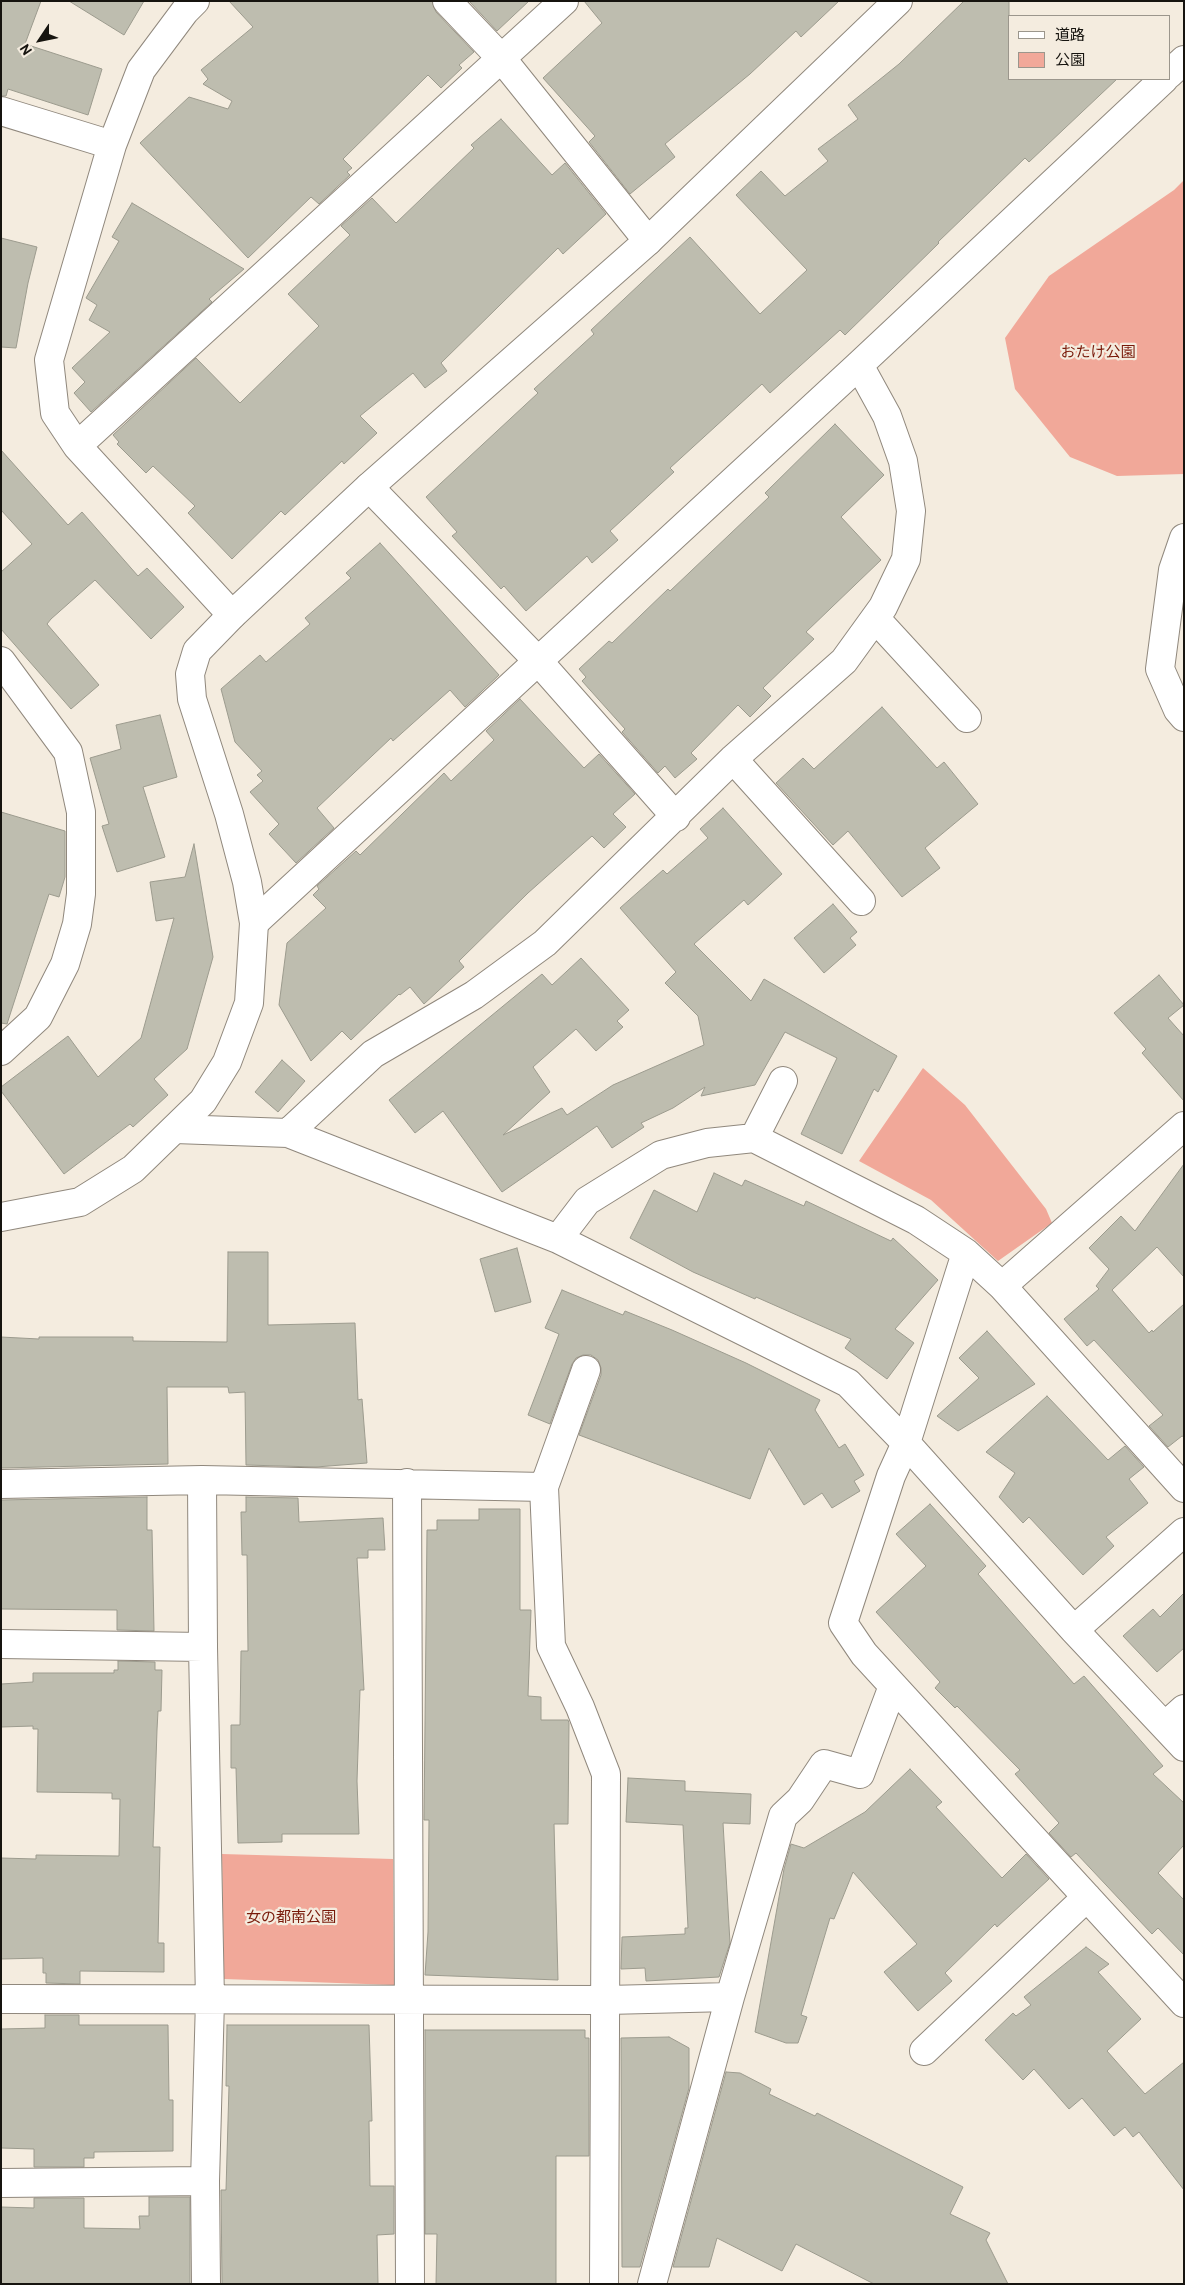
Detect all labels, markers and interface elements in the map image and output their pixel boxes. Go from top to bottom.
north arrow [15,15,65,65]
legend [1008,15,1170,80]
text: 道路 [1055,27,1085,46]
text: N [17,40,37,58]
text: 公園 [1055,52,1085,71]
park label: おたけ公園 [1061,345,1135,363]
park label: 女の都南公園 [246,1910,336,1928]

